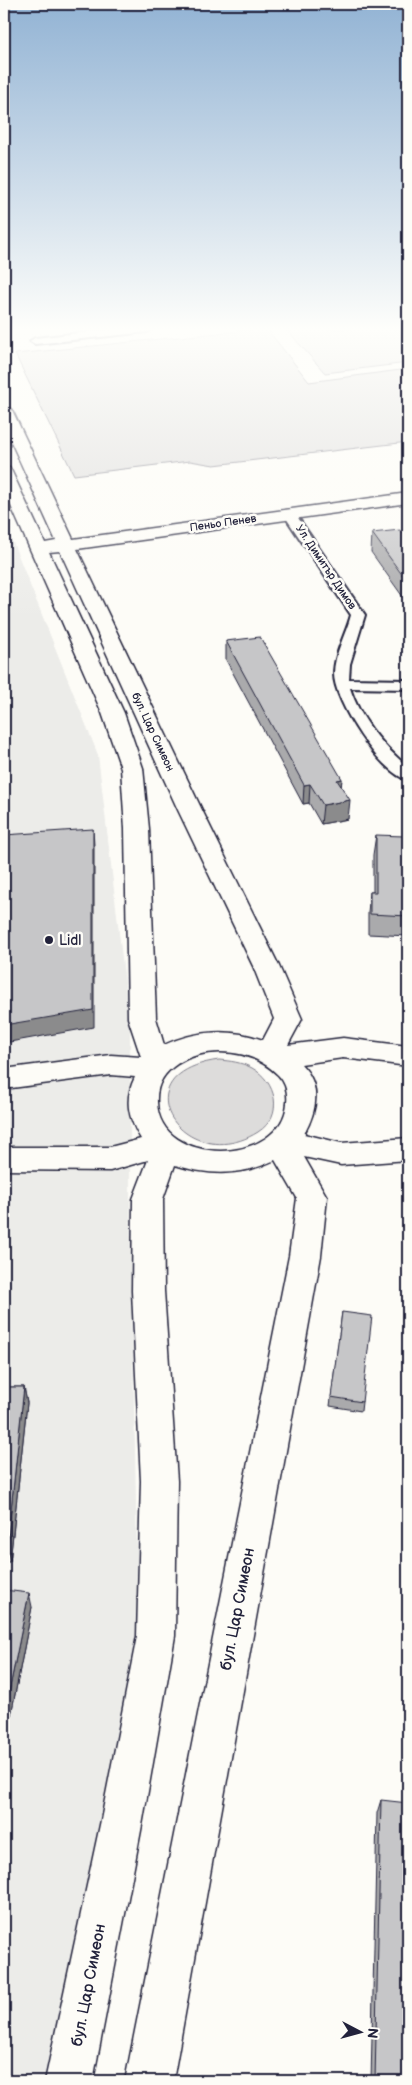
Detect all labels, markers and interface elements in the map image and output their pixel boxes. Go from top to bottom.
street label: Пеньо Пенев [189,512,257,534]
street label: Ул. Димитър Димов [293,522,359,612]
street label: бул. Цар Симеон [129,691,177,773]
place label: Lidl [59,932,81,949]
marker: Lidl [43,934,55,946]
street label: бул. Цар Симеон [217,1546,259,1672]
street label: бул. Цар Симеон [68,1922,110,2048]
north arrow [334,2008,384,2058]
text: N [363,2027,381,2039]

